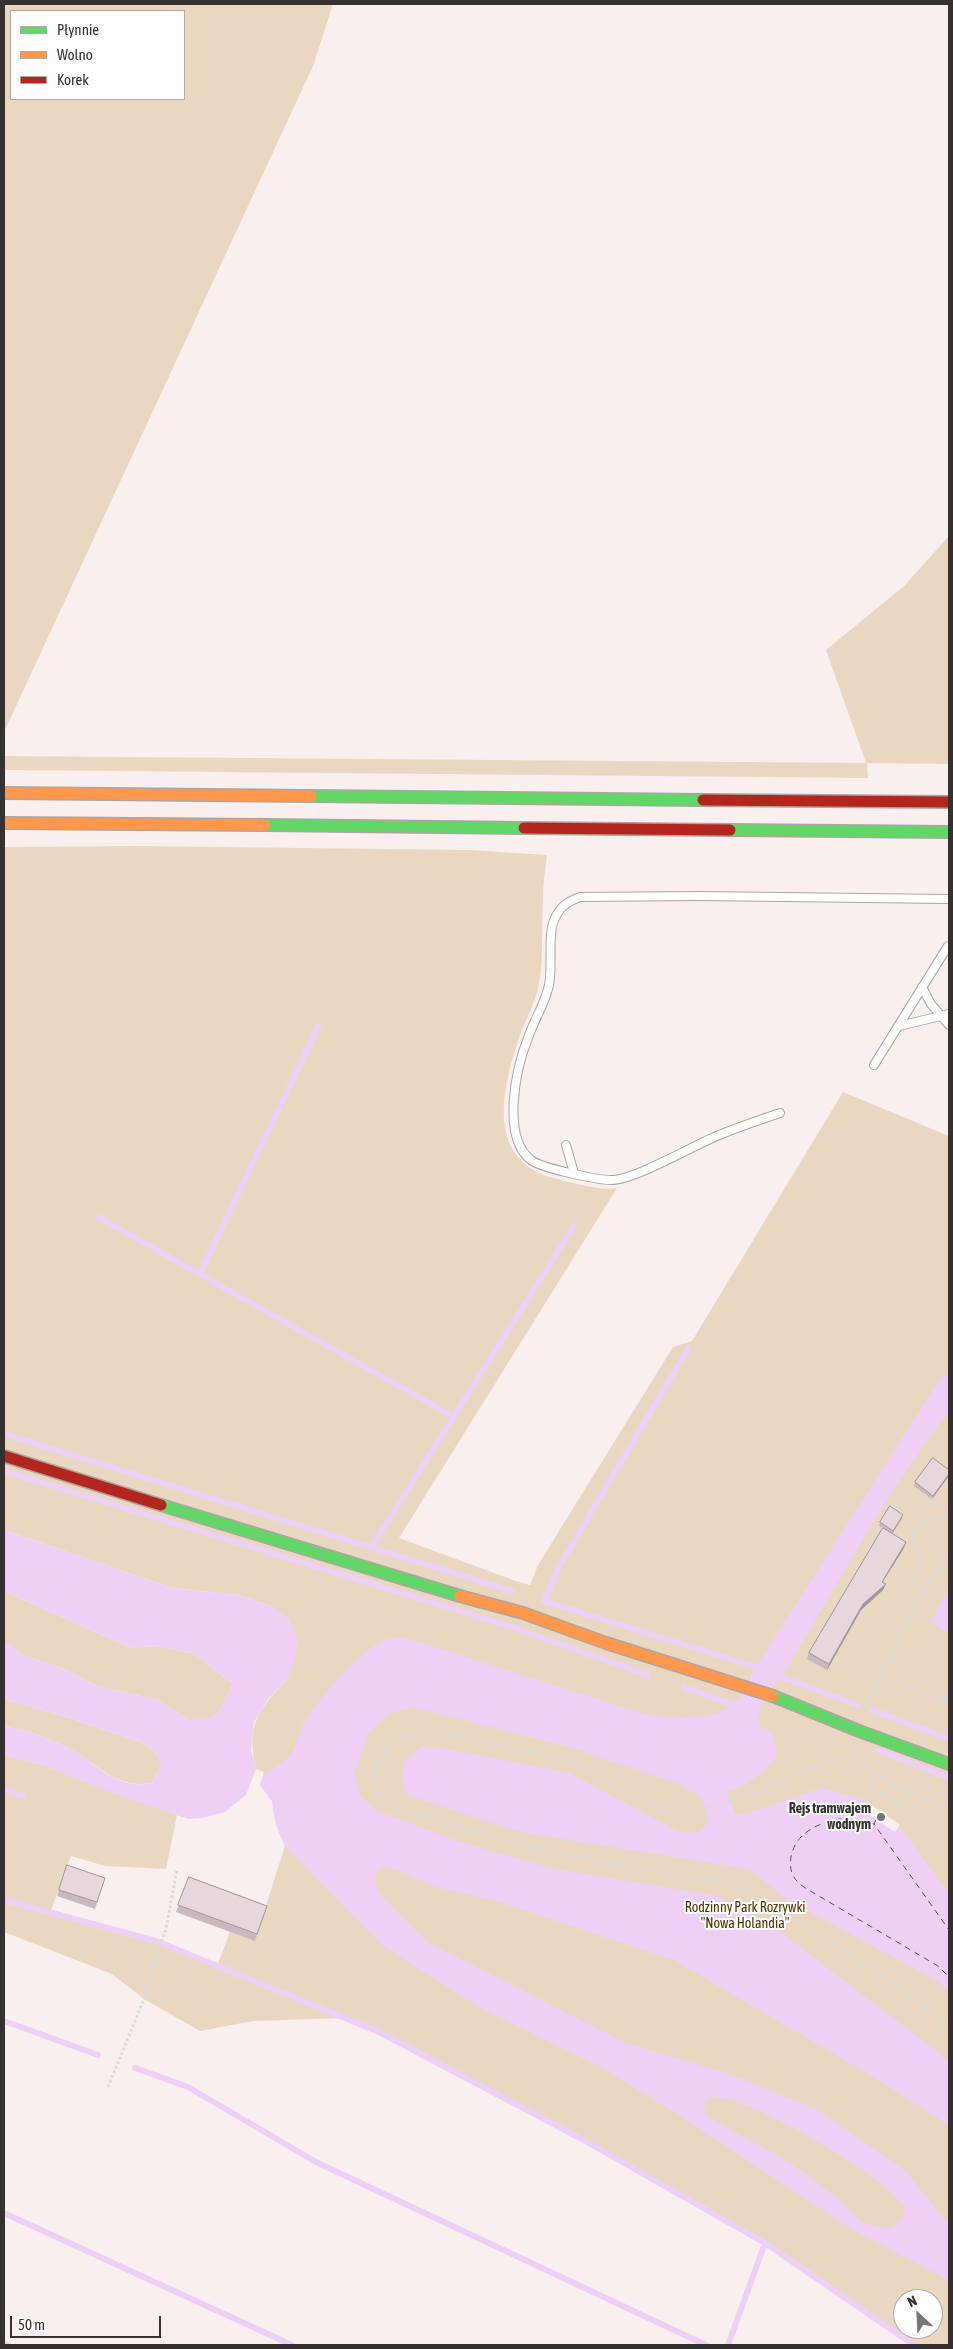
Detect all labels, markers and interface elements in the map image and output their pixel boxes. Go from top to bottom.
legend [10,10,185,100]
text: Płynnie [57,21,99,38]
text: Wolno [57,46,93,63]
text: Korek [57,71,89,88]
place label: Rejs tramwajem wodnym [789,1801,871,1834]
marker: Rejs tramwajem wodnym [875,1811,887,1823]
park label: Rodzinny Park Rozrywki "Nowa Holandia" [685,1900,805,1932]
north arrow [893,2289,943,2339]
text: N [905,2292,919,2310]
scale bar [12,2306,164,2338]
text: 50 m [18,2316,45,2333]

